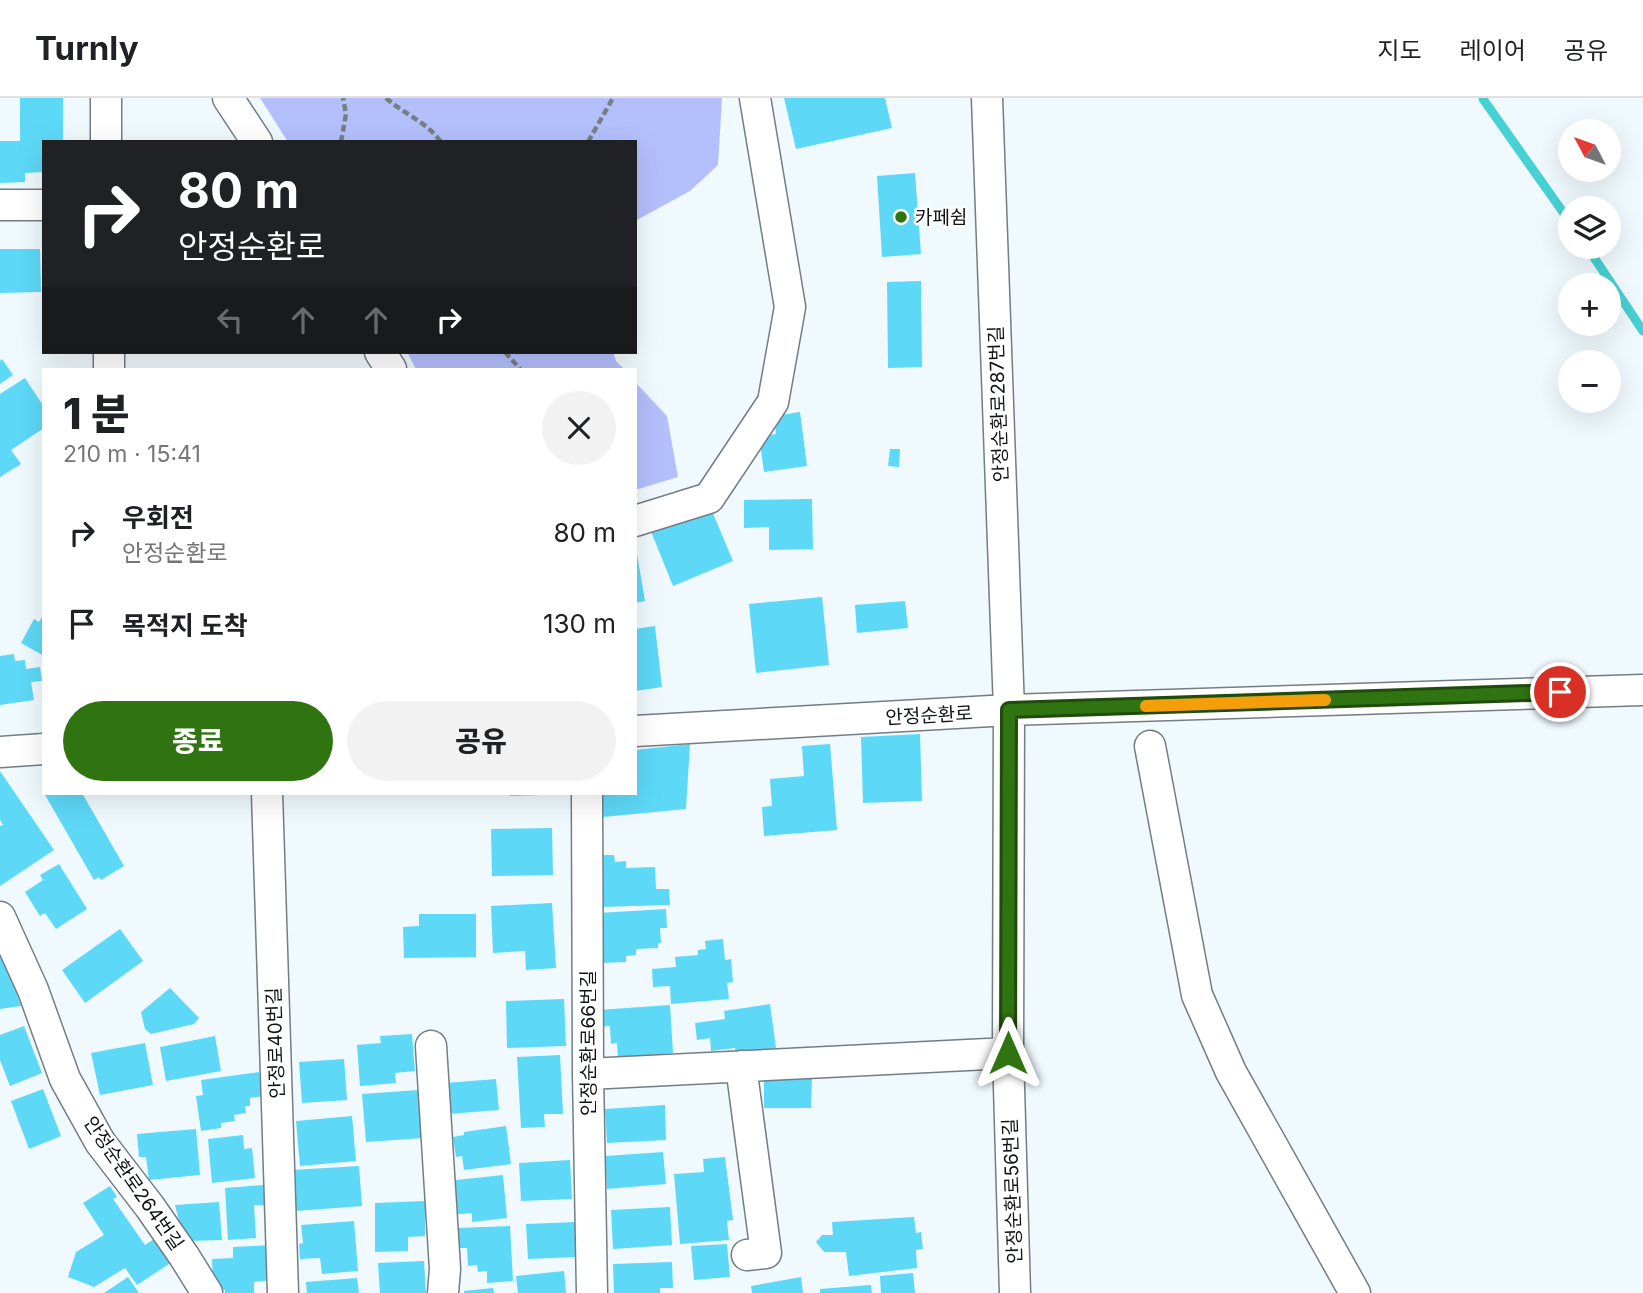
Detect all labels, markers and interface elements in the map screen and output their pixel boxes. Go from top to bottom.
text: Turnly [35,28,139,68]
text: 지도 [1377,36,1422,65]
text: 레이어 [1460,36,1526,65]
text: 공유 [1564,36,1608,65]
north arrow [1558,119,1620,182]
map controls [1558,119,1621,413]
text: 80 m [178,161,299,220]
icon: right [63,168,154,259]
button: layers [1558,196,1621,259]
place label: 카페쉼 [915,206,967,229]
marker: 카페쉼 [893,209,909,225]
text: 안정순환로 [178,227,325,266]
button: + [1558,273,1621,336]
icon: left [211,301,249,339]
icon: ahead [284,301,322,339]
icon: ahead [357,301,395,339]
icon: right [430,301,468,339]
street label: 안정순환로287번길 [984,325,1013,483]
button: − [1558,350,1621,413]
text: 1 분 [63,388,129,439]
button: close [542,391,616,465]
text: 210 m · 15:41 [63,440,201,468]
text: 우회전 [122,502,194,533]
icon: right [63,514,101,552]
text: 80 m [553,517,616,548]
text: 안정순환로 [122,539,228,567]
icon: arrive [63,605,101,643]
text: 130 m [543,608,616,639]
text: 목적지 도착 [122,610,248,641]
pin [1530,662,1590,722]
icon: arrive [1541,673,1579,711]
button: 종료 [63,701,333,781]
button: 공유 [347,701,616,781]
street label: 안정순환로 [885,702,973,729]
street label: 안정순환로66번길 [577,970,600,1116]
street label: 안정로40번길 [262,987,289,1099]
position arrow [971,1016,1045,1090]
street label: 안정순환로264번길 [79,1112,188,1255]
street label: 안정순환로56번길 [998,1118,1027,1264]

